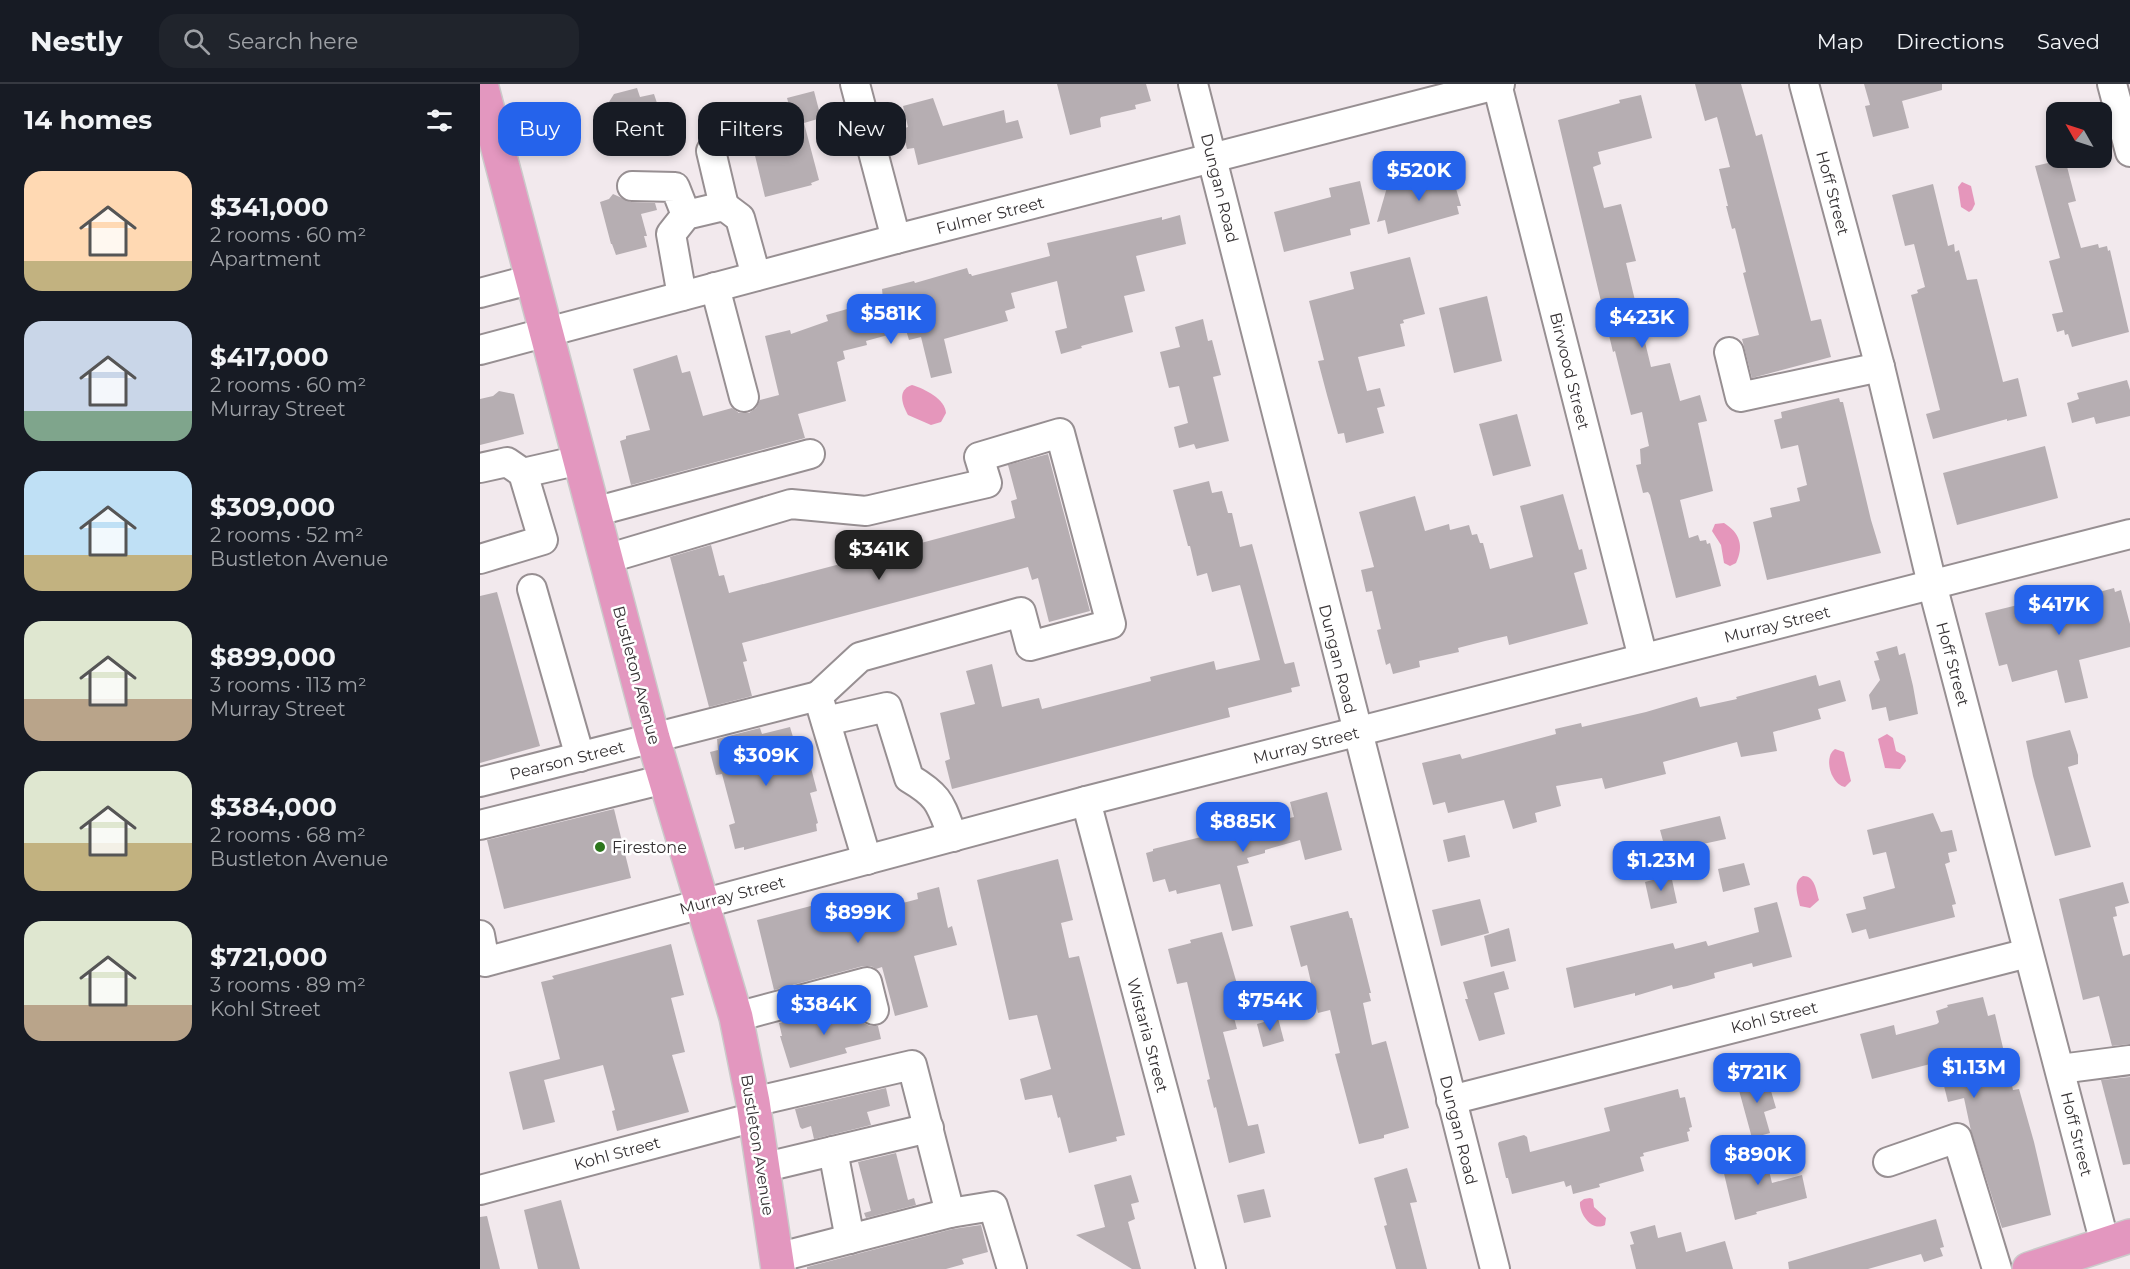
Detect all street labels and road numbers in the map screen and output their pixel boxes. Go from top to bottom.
street label: Dungan Road [1197,131,1242,245]
street label: Hoff Street [1812,149,1853,238]
street label: Fulmer Street [934,193,1047,238]
street label: Birwood Street [1546,310,1593,432]
street label: Dungan Road [1315,602,1360,716]
street label: Murray Street [1722,602,1833,647]
street label: Bustleton Avenue [609,604,664,747]
street label: Hoff Street [1932,620,1973,709]
street label: Murray Street [1251,723,1362,768]
street label: Pearson Street [508,737,627,784]
street label: Murray Street [677,872,787,919]
street label: Wistaria Street [1123,976,1172,1095]
street label: Kohl Street [1729,997,1820,1037]
street label: Bustleton Avenue [737,1073,778,1217]
street label: Dungan Road [1436,1073,1481,1187]
street label: Hoff Street [2057,1090,2096,1179]
street label: Kohl Street [572,1133,663,1174]

